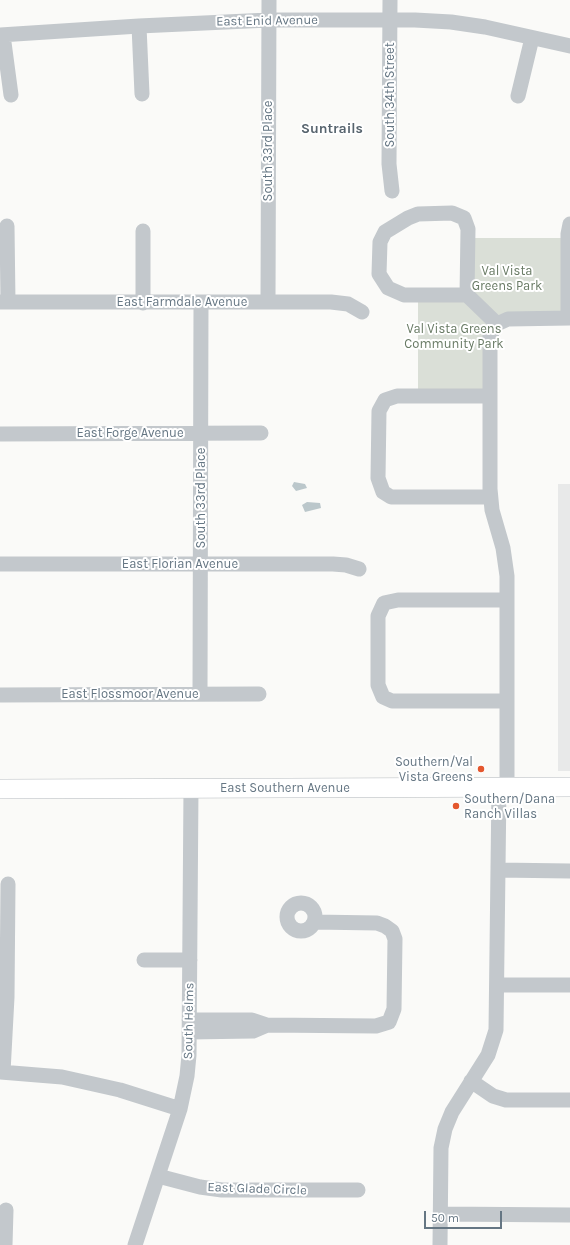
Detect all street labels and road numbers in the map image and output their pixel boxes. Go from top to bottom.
street label: East Enid Avenue [216,12,318,30]
street label: South 34th Street [382,42,398,148]
street label: South 33rd Place [260,101,276,201]
street label: East Farmdale Avenue [117,294,247,310]
street label: East Forge Avenue [76,425,184,441]
street label: South 33rd Place [193,448,209,548]
street label: East Florian Avenue [122,556,238,572]
street label: East Flossmoor Avenue [61,686,199,702]
street label: East Southern Avenue [220,780,350,796]
street label: South Helms [181,983,197,1059]
street label: East Glade Circle [207,1179,307,1199]

